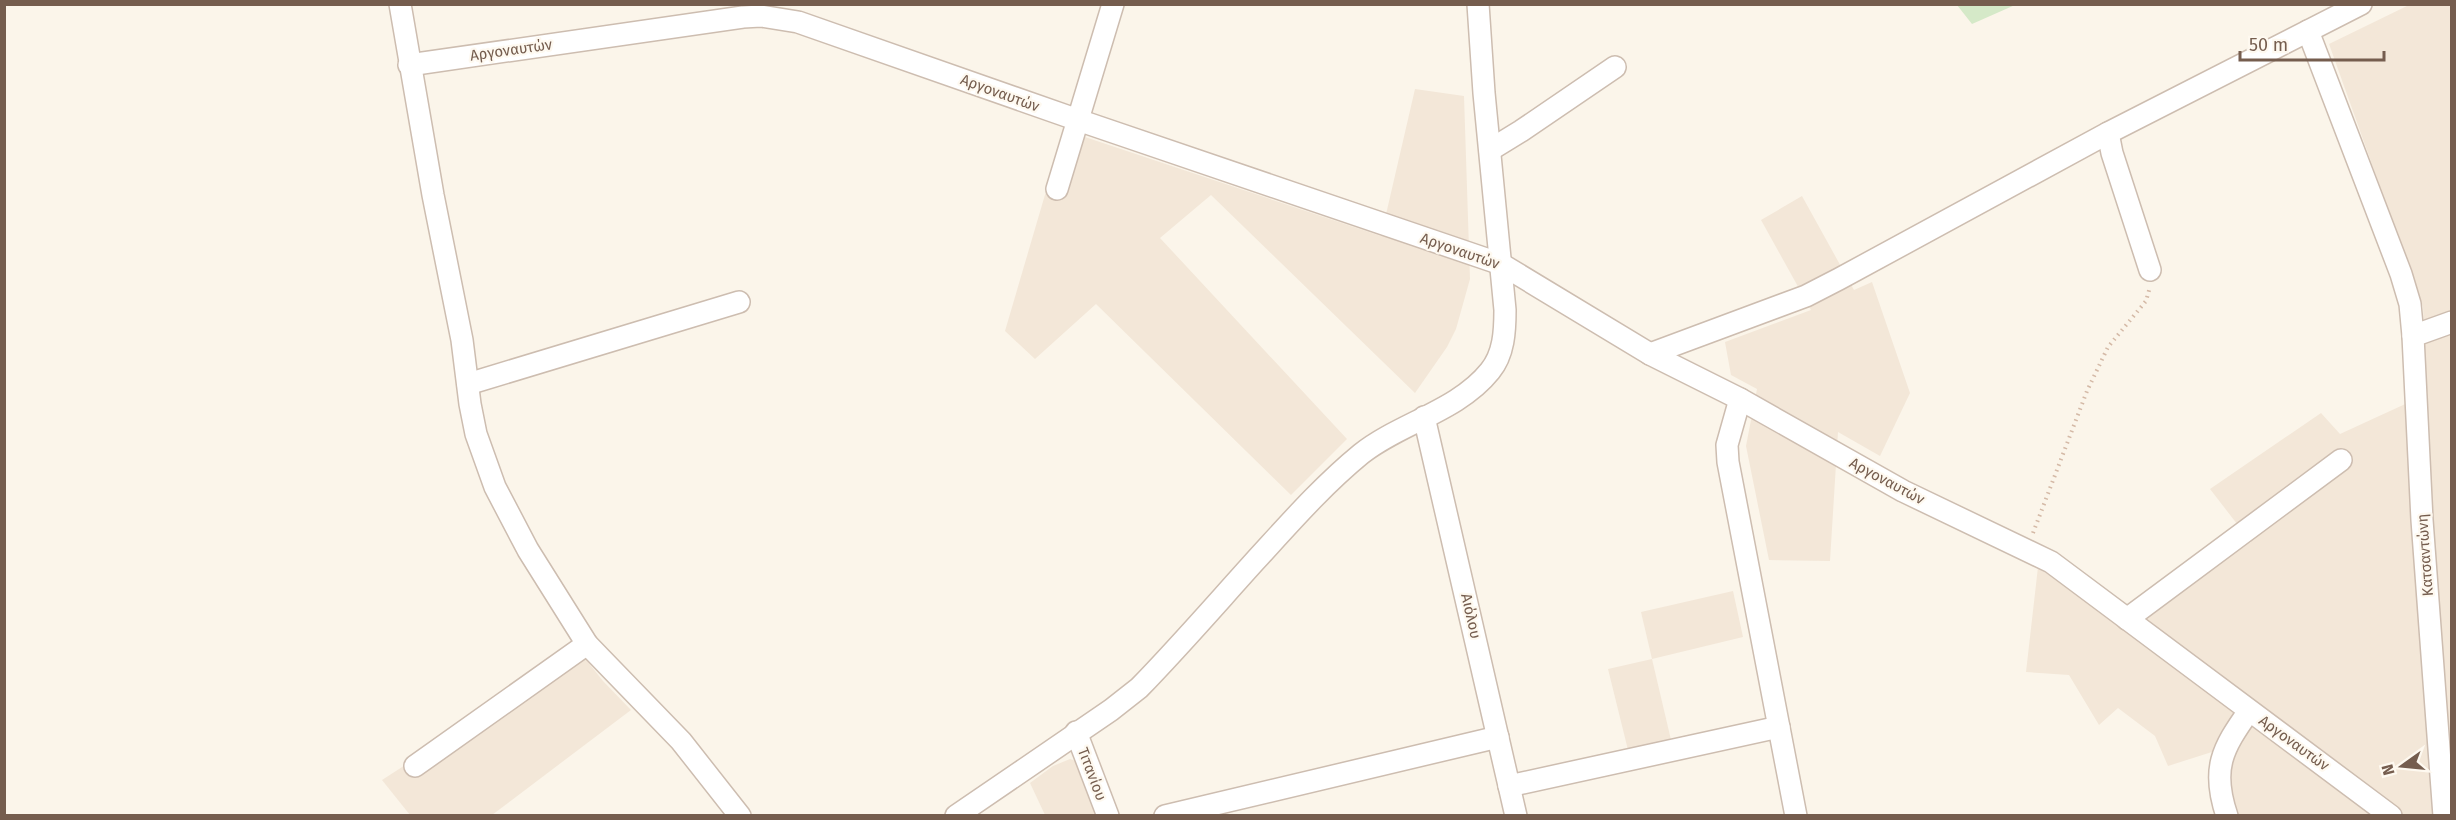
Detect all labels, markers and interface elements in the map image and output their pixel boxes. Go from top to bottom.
scale bar [2240,24,2384,62]
text: 50 m [2249,34,2288,56]
street label: Αργοναυτών [469,35,554,65]
street label: Αργοναυτών [958,70,1043,116]
street label: Αργοναυτών [1418,229,1503,273]
street label: Αργοναυτών [1846,454,1928,509]
street label: Κατσαντώνη [2413,513,2437,597]
street label: Αιόλου [1457,592,1485,640]
street label: Αργοναυτών [2255,711,2333,775]
north arrow [2372,736,2432,796]
street label: Τιτανίου [1074,745,1110,803]
text: N [2377,762,2399,777]

